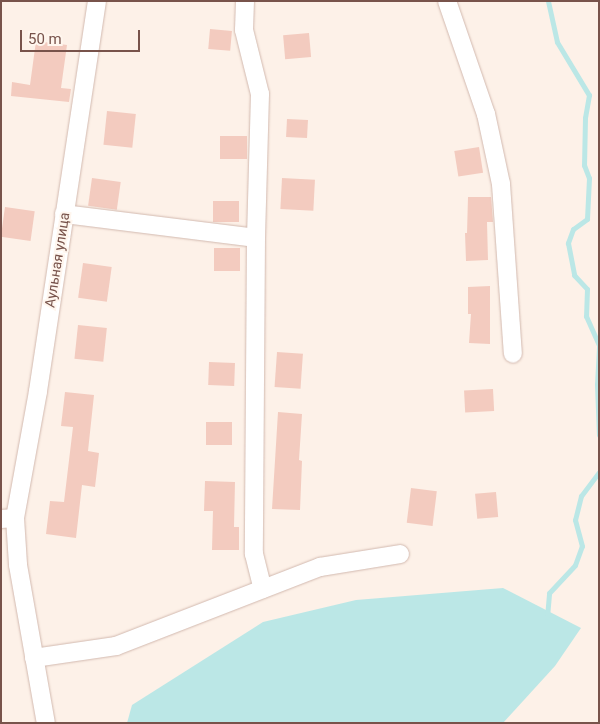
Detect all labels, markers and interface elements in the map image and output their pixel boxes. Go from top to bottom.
scale bar [22,20,142,52]
text: 50 m [28,30,62,48]
street label: Аульная улица [41,211,73,309]

